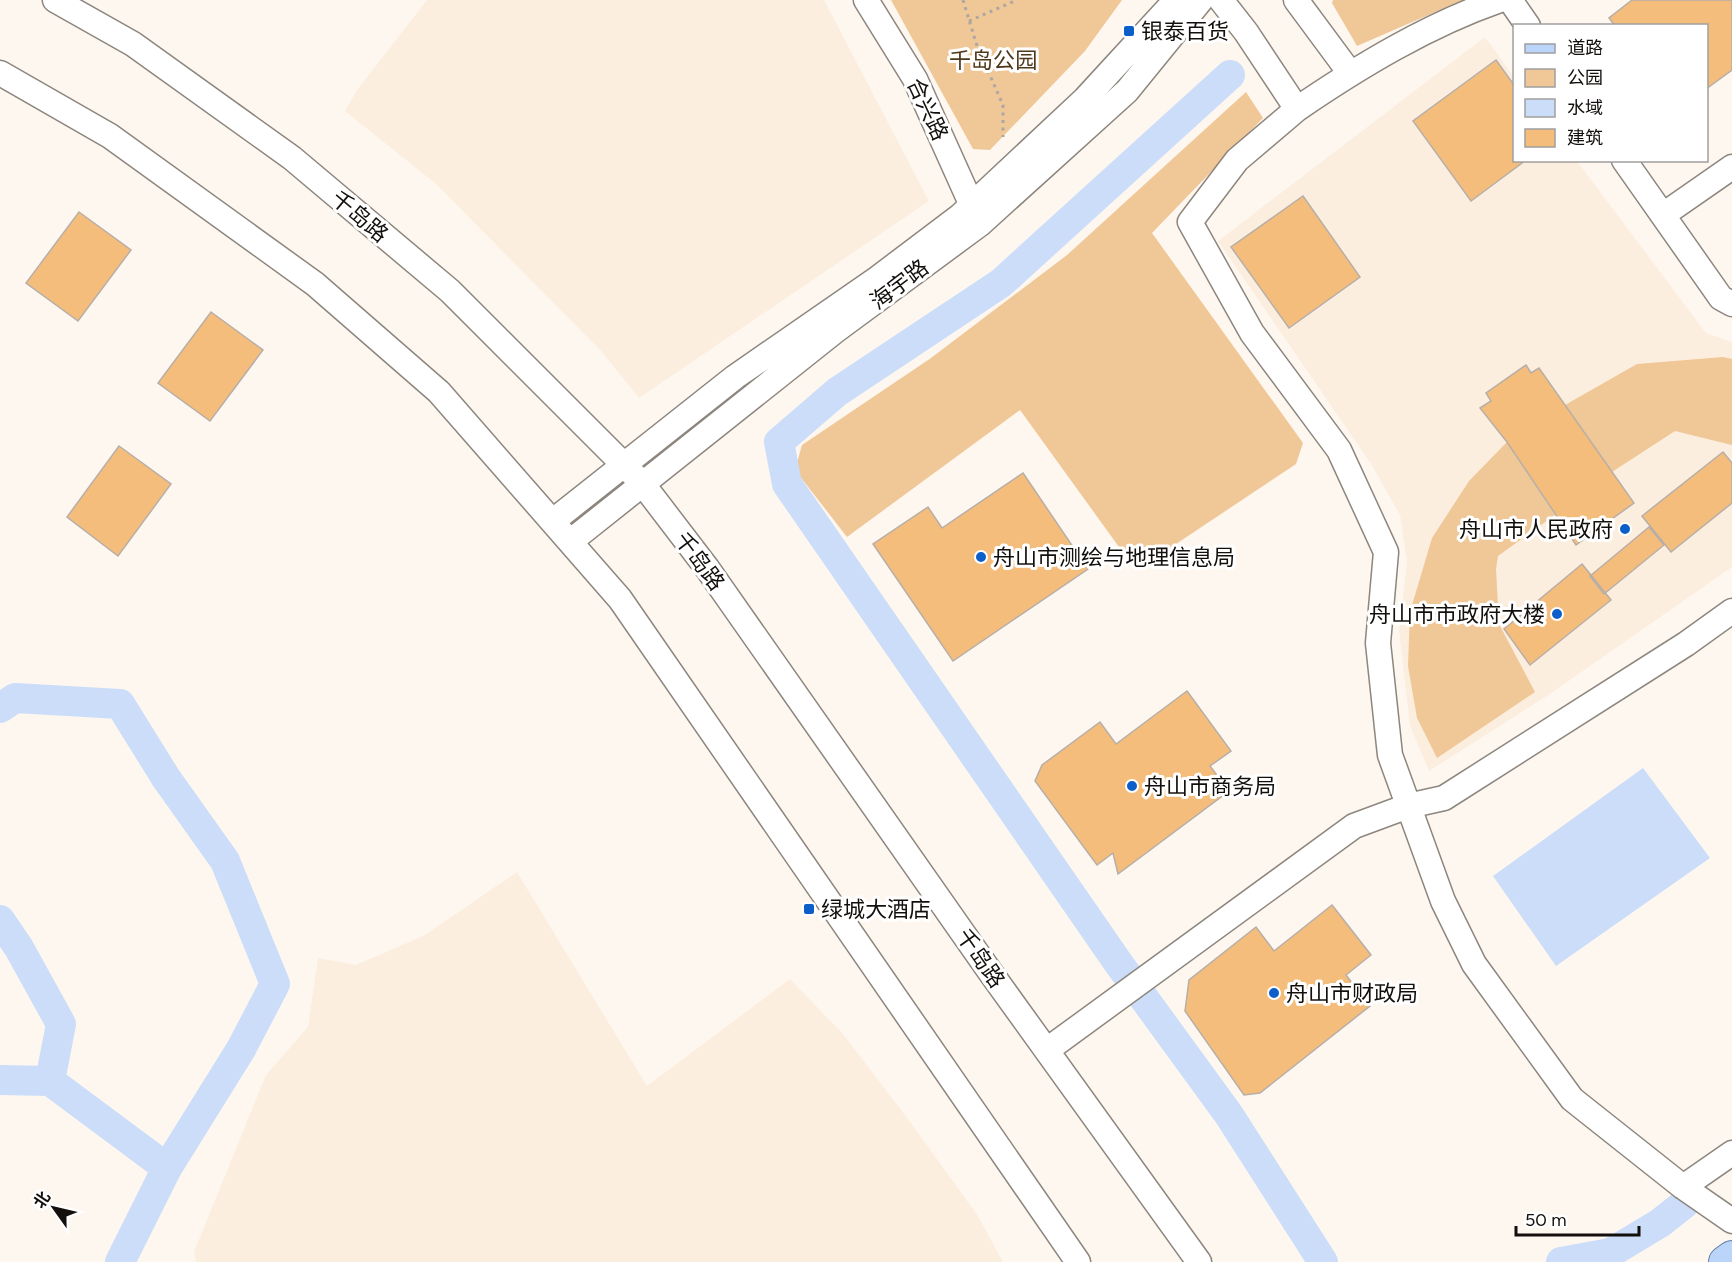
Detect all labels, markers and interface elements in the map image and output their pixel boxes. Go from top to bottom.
place label: 银泰百货 [1141,18,1229,45]
marker: 银泰百货 [1122,24,1136,38]
legend [1513,24,1708,162]
text: 道路 [1567,37,1603,59]
park label: 千岛公园 [949,47,1037,74]
text: 公园 [1567,67,1603,89]
street label: 合兴路 [901,74,954,145]
text: 水域 [1567,97,1603,119]
text: 建筑 [1567,127,1603,149]
street label: 千岛路 [326,185,394,248]
street label: 海宇路 [865,254,934,315]
place label: 舟山市人民政府 [1459,516,1613,543]
marker: 舟山市人民政府 [1618,522,1632,536]
street label: 千岛路 [669,527,730,596]
place label: 舟山市测绘与地理信息局 [993,544,1235,571]
marker: 舟山市测绘与地理信息局 [974,550,988,564]
place label: 舟山市市政府大楼 [1369,601,1545,628]
marker: 舟山市市政府大楼 [1550,607,1564,621]
place label: 舟山市商务局 [1144,773,1276,800]
marker: 舟山市商务局 [1125,779,1139,793]
place label: 绿城大酒店 [821,896,931,923]
marker: 绿城大酒店 [802,902,816,916]
street label: 千岛路 [951,924,1011,993]
place label: 舟山市财政局 [1286,980,1418,1007]
marker: 舟山市财政局 [1267,986,1281,1000]
north arrow [24,1178,84,1238]
text: 北 [30,1188,54,1212]
scale bar [1516,1199,1639,1237]
text: 50 m [1525,1209,1567,1231]

